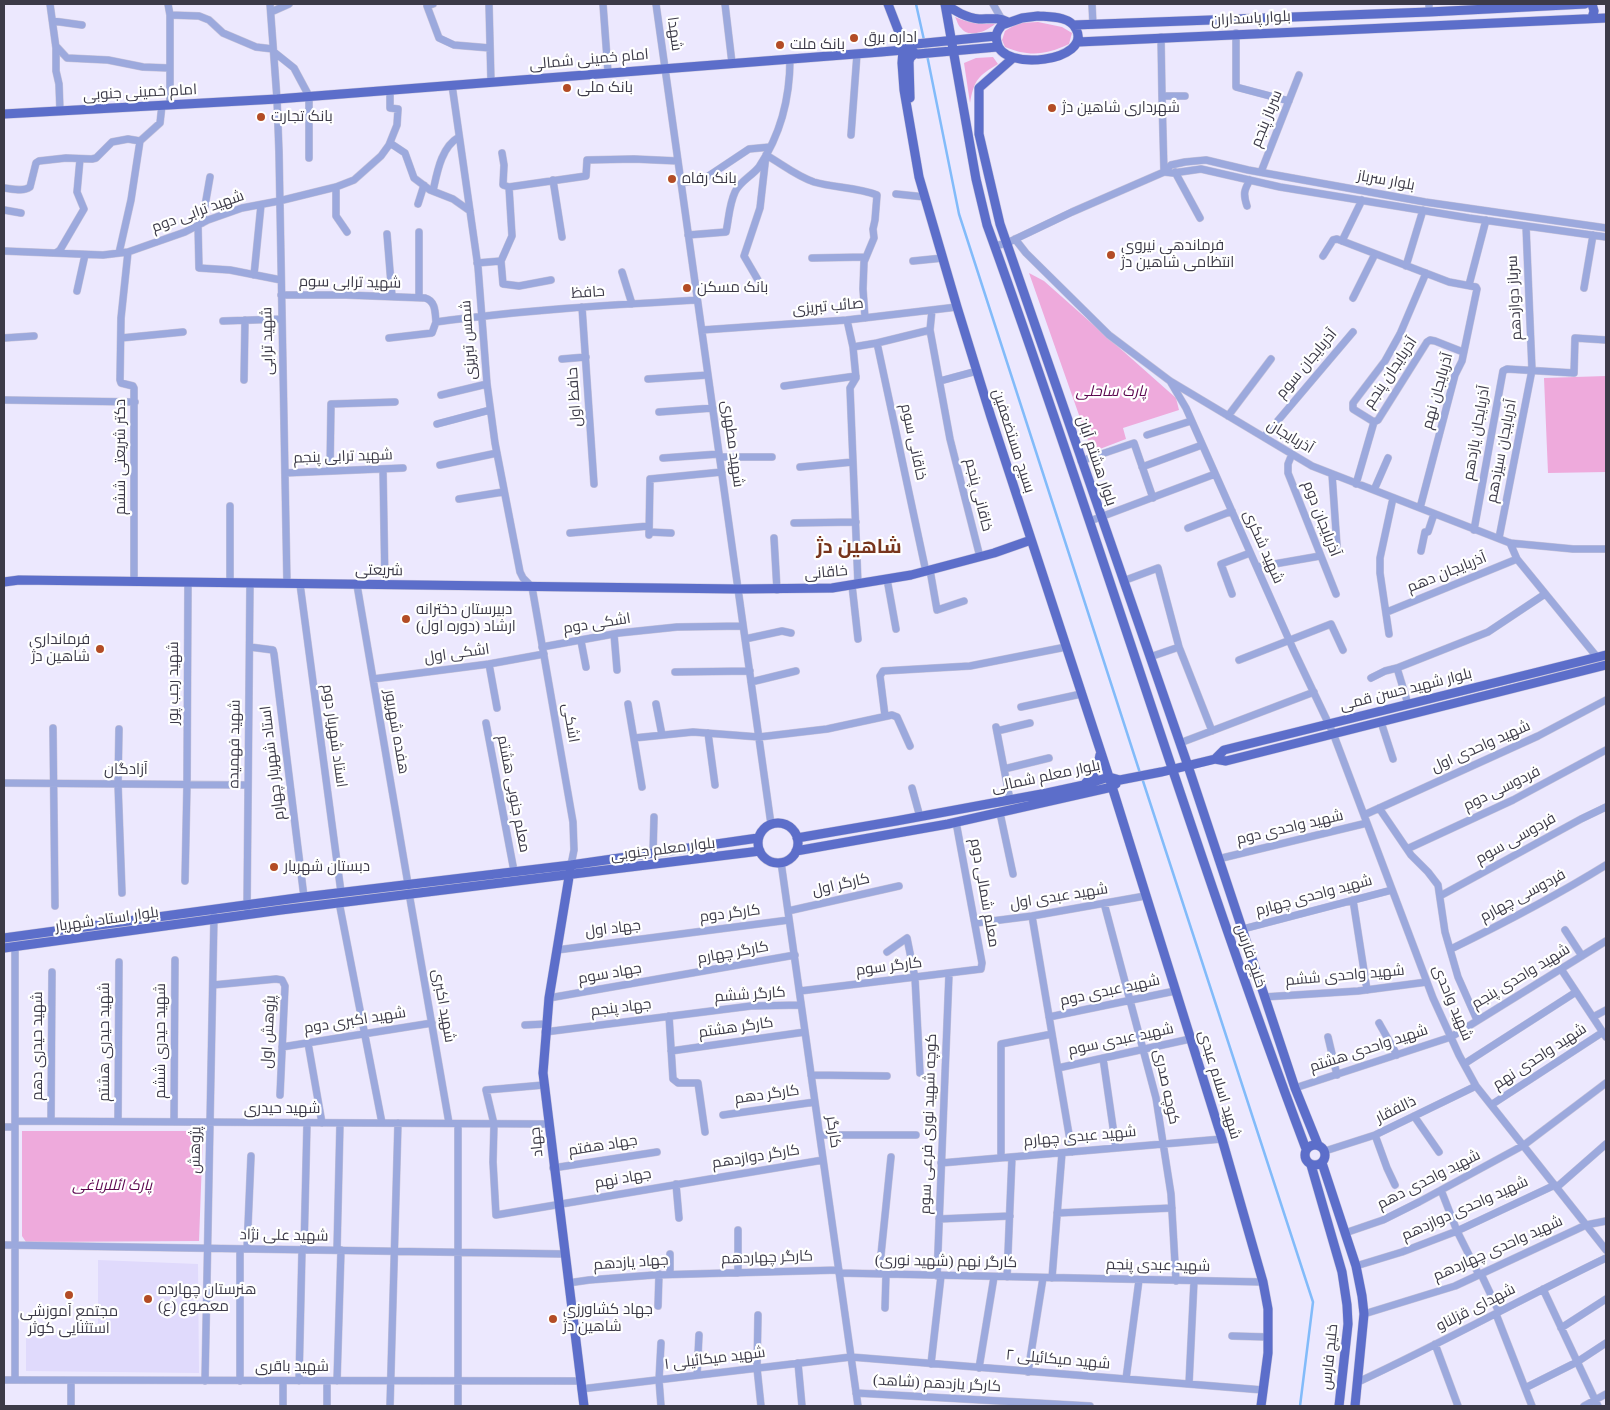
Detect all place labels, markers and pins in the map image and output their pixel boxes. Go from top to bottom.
place label: اداره برق [864,29,917,47]
marker: اداره برق [848,32,860,44]
place label: بانک ملت [790,36,845,54]
marker: بانک ملت [774,39,786,51]
place label: بانک ملی [577,79,633,97]
marker: بانک ملی [561,82,573,94]
place label: شهرداری شاهین دژ [1062,99,1180,117]
marker: شهرداری شاهین دژ [1046,102,1058,114]
place label: بانک تجارت [271,108,333,126]
marker: بانک تجارت [255,111,267,123]
place label: بانک رفاه [682,170,737,188]
marker: بانک رفاه [666,173,678,185]
place label: فرماندهی نیروی انتظامی شاهین دژ [1121,237,1234,272]
marker: فرماندهی نیروی انتظامی شاهین دژ [1105,249,1117,261]
place label: بانک مسکن [697,279,768,297]
marker: بانک مسکن [681,282,693,294]
place label: دبیرستان دخترانه ارشاد (دوره اول) [416,601,516,636]
marker: دبیرستان دخترانه ارشاد (دوره اول) [400,613,412,625]
place label: فرمانداری شاهین دژ [29,631,90,666]
marker: فرمانداری شاهین دژ [94,643,106,655]
place label: دبستان شهریار [284,858,370,876]
marker: دبستان شهریار [268,861,280,873]
place label: هنرستان چهارده معصوع (ع) [158,1281,256,1316]
marker: مجتمع آموزشی استثنایی کوثر [63,1289,75,1301]
marker: هنرستان چهارده معصوع (ع) [142,1293,154,1305]
place label: جهاد کشاورزى شاهین دژ [563,1301,653,1336]
place label: مجتمع آموزشی استثنایی کوثر [20,1303,118,1338]
marker: جهاد کشاورزى شاهین دژ [547,1313,559,1325]

